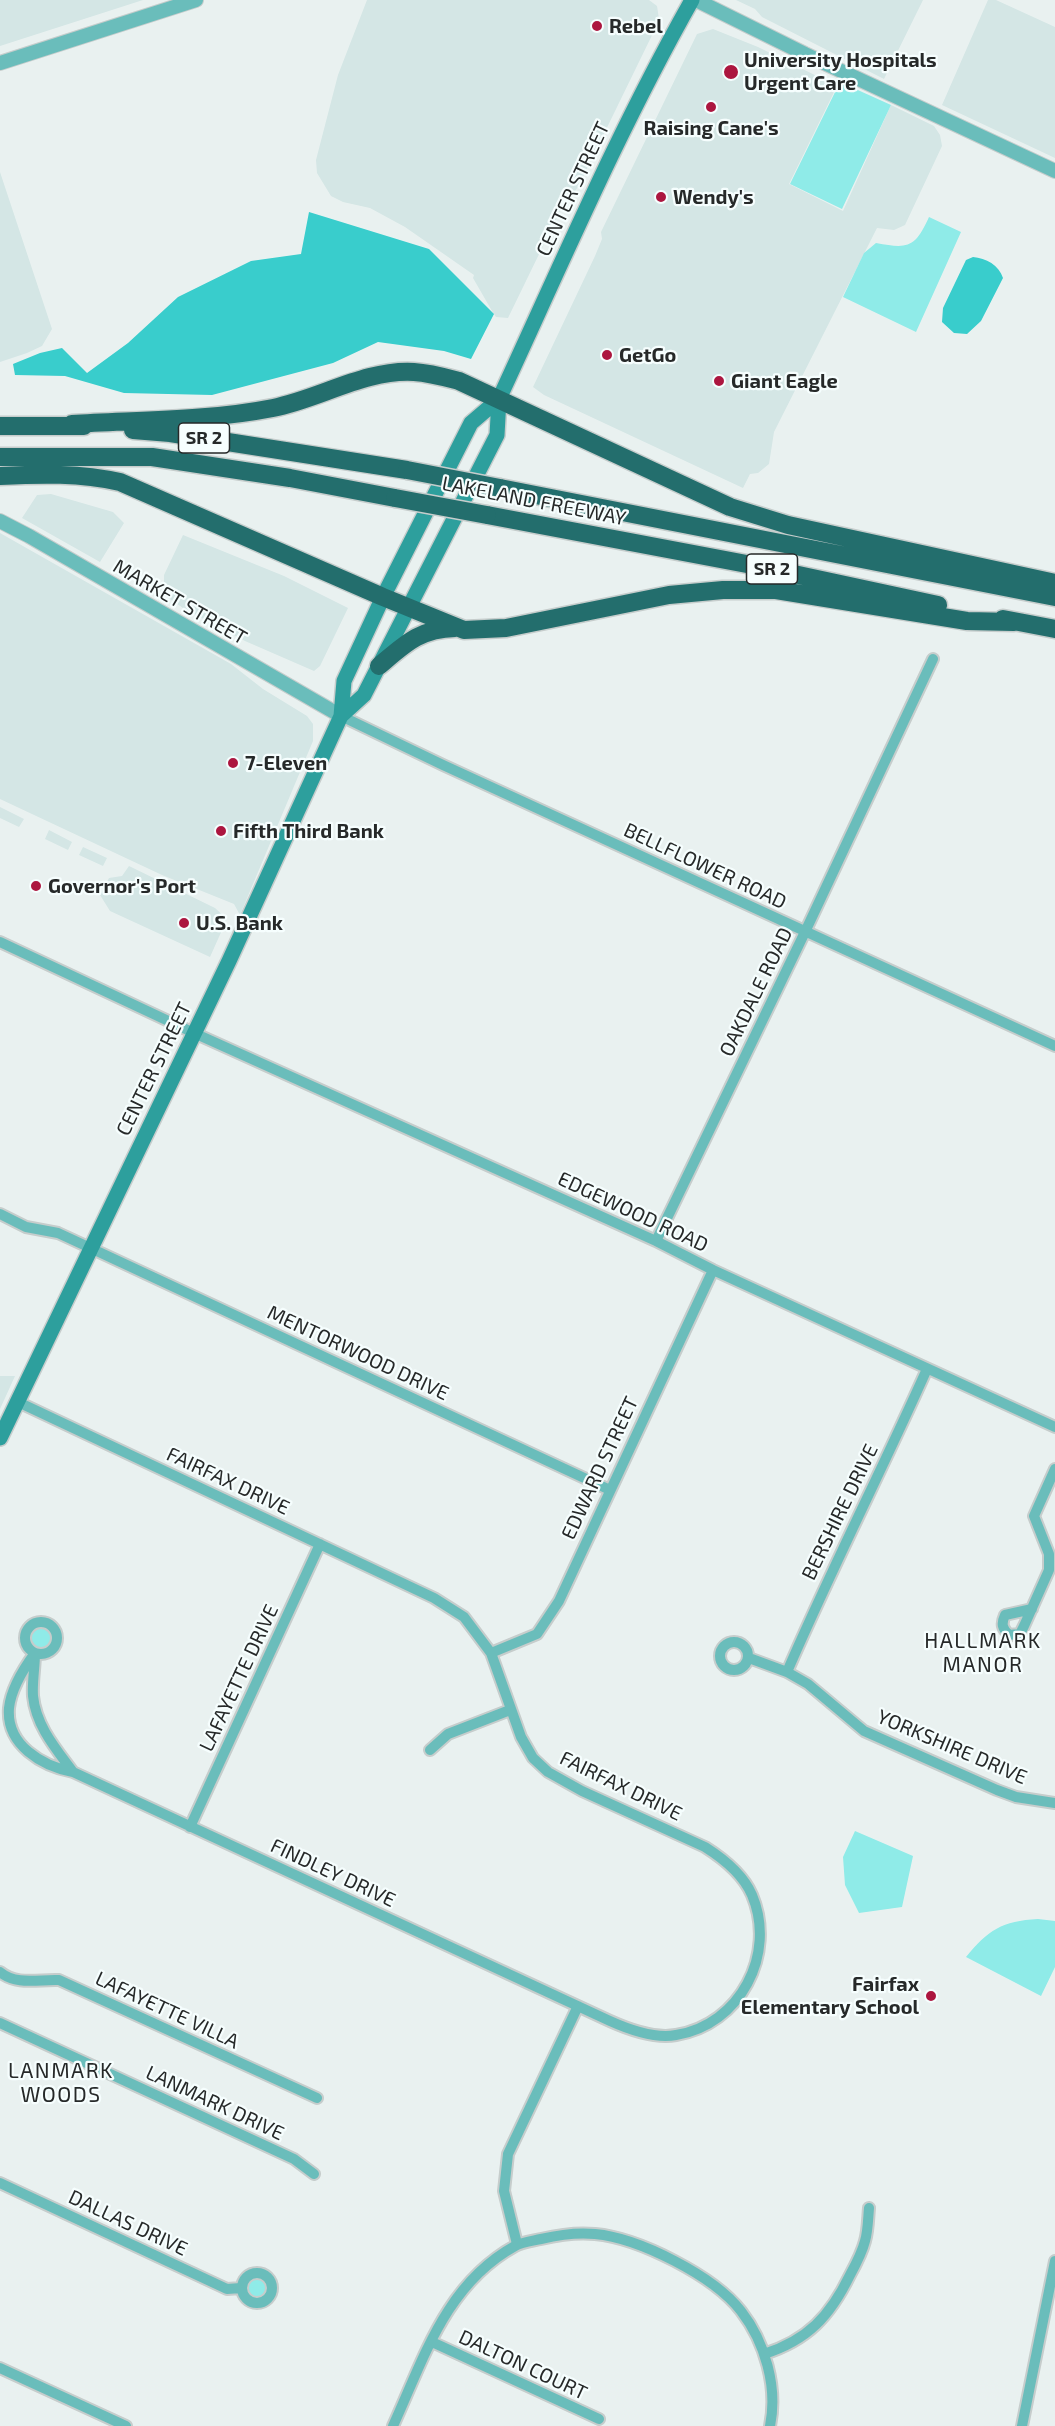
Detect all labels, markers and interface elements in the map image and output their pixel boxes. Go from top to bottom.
place label: Rebel [609,14,663,38]
marker: Rebel [590,19,604,33]
place label: University Hospitals Urgent Care [744,48,937,95]
marker: University Hospitals Urgent Care [722,63,740,81]
marker: Raising Cane's [704,100,718,114]
place label: Raising Cane's [643,116,779,140]
street label: CENTER STREET [531,118,615,260]
place label: Wendy's [673,185,754,209]
marker: Wendy's [654,190,668,204]
place label: GetGo [619,343,676,367]
marker: GetGo [600,348,614,362]
place label: Giant Eagle [731,369,838,393]
marker: Giant Eagle [712,374,726,388]
road number: SR 2 [178,423,230,453]
street label: LAKELAND FREEWAY [440,471,628,531]
street label: MARKET STREET [109,554,251,650]
road number: SR 2 [746,554,798,584]
place label: 7-Eleven [245,751,327,775]
marker: 7-Eleven [226,756,240,770]
street label: BELLFLOWER ROAD [620,818,790,914]
place label: Fifth Third Bank [233,819,384,843]
marker: Fifth Third Bank [214,824,228,838]
place label: Governor's Port [48,874,196,898]
marker: Governor's Port [29,879,43,893]
place label: U.S. Bank [196,911,283,935]
marker: U.S. Bank [177,916,191,930]
street label: OAKDALE ROAD [714,924,798,1060]
street label: CENTER STREET [111,998,197,1140]
street label: EDGEWOOD ROAD [554,1167,712,1257]
street label: MENTORWOOD DRIVE [263,1300,453,1406]
street label: EDWARD STREET [556,1393,644,1543]
street label: BERSHIRE DRIVE [797,1440,883,1584]
street label: FAIRFAX DRIVE [163,1442,293,1520]
street label: LAFAYETTE DRIVE [194,1601,284,1755]
district label: HALLMARK MANOR [924,1628,1042,1678]
street label: YORKSHIRE DRIVE [873,1705,1031,1789]
street label: FAIRFAX DRIVE [556,1746,686,1826]
street label: FINDLEY DRIVE [267,1834,399,1912]
street label: LAFAYETTE VILLA [91,1966,243,2054]
place label: Fairfax Elementary School [741,1972,919,2019]
marker: Fairfax Elementary School [924,1989,938,2003]
district label: LANMARK WOODS [8,2058,114,2108]
street label: LANMARK DRIVE [142,2060,288,2146]
street label: DALLAS DRIVE [65,2185,191,2261]
street label: DALTON COURT [455,2325,591,2405]

